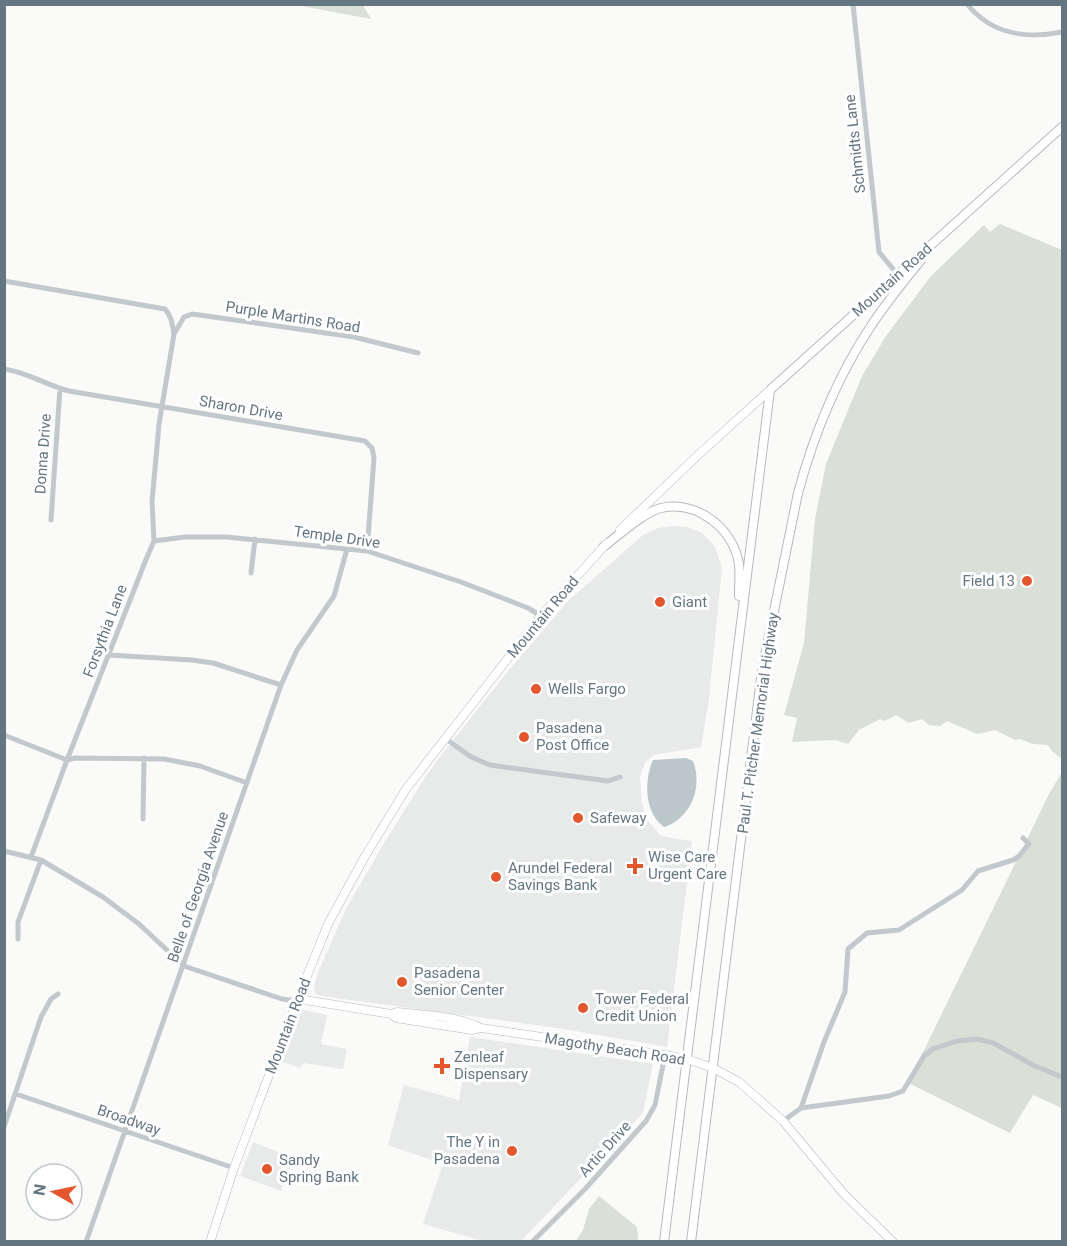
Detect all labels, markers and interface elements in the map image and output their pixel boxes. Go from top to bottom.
street label: Schmidts Lane [841,94,869,194]
street label: Mountain Road [848,239,936,321]
street label: Purple Martins Road [224,297,362,337]
street label: Sharon Drive [198,392,284,424]
street label: Donna Drive [31,413,55,495]
street label: Temple Drive [293,522,381,552]
street label: Mountain Road [504,572,582,662]
place label: Field 13 [962,572,1015,590]
marker: Field 13 [1020,574,1034,588]
street label: Forsythia Lane [79,582,131,680]
place label: Giant [672,593,707,611]
marker: Giant [653,595,667,609]
street label: Paul T. Pitcher Memorial Highway [734,611,782,835]
place label: Wells Fargo [548,680,626,698]
marker: Wells Fargo [529,682,543,696]
place label: Pasadena Post Office [536,719,609,754]
marker: Pasadena Post Office [517,730,531,744]
street label: Belle of Georgia Avenue [164,809,232,965]
place label: Safeway [590,809,646,827]
marker: Safeway [571,811,585,825]
place label: Wise Care Urgent Care [648,848,727,883]
marker: Wise Care Urgent Care [626,857,644,875]
place label: Arundel Federal Savings Bank [508,859,612,894]
marker: Arundel Federal Savings Bank [489,870,503,884]
place label: Pasadena Senior Center [414,964,504,999]
street label: Mountain Road [261,975,315,1077]
marker: Pasadena Senior Center [395,975,409,989]
place label: Tower Federal Credit Union [595,990,689,1025]
marker: Tower Federal Credit Union [576,1001,590,1015]
street label: Magothy Beach Road [543,1029,687,1069]
place label: Zenleaf Dispensary [454,1048,528,1083]
marker: Zenleaf Dispensary [435,1059,449,1073]
street label: Broadway [95,1101,163,1139]
street label: Artic Drive [575,1117,635,1181]
place label: The Y in Pasadena [434,1133,500,1168]
marker: The Y in Pasadena [505,1144,519,1158]
place label: Sandy Spring Bank [279,1151,359,1186]
north arrow [24,1162,84,1222]
marker: Sandy Spring Bank [260,1162,274,1176]
text: N [29,1183,50,1197]

